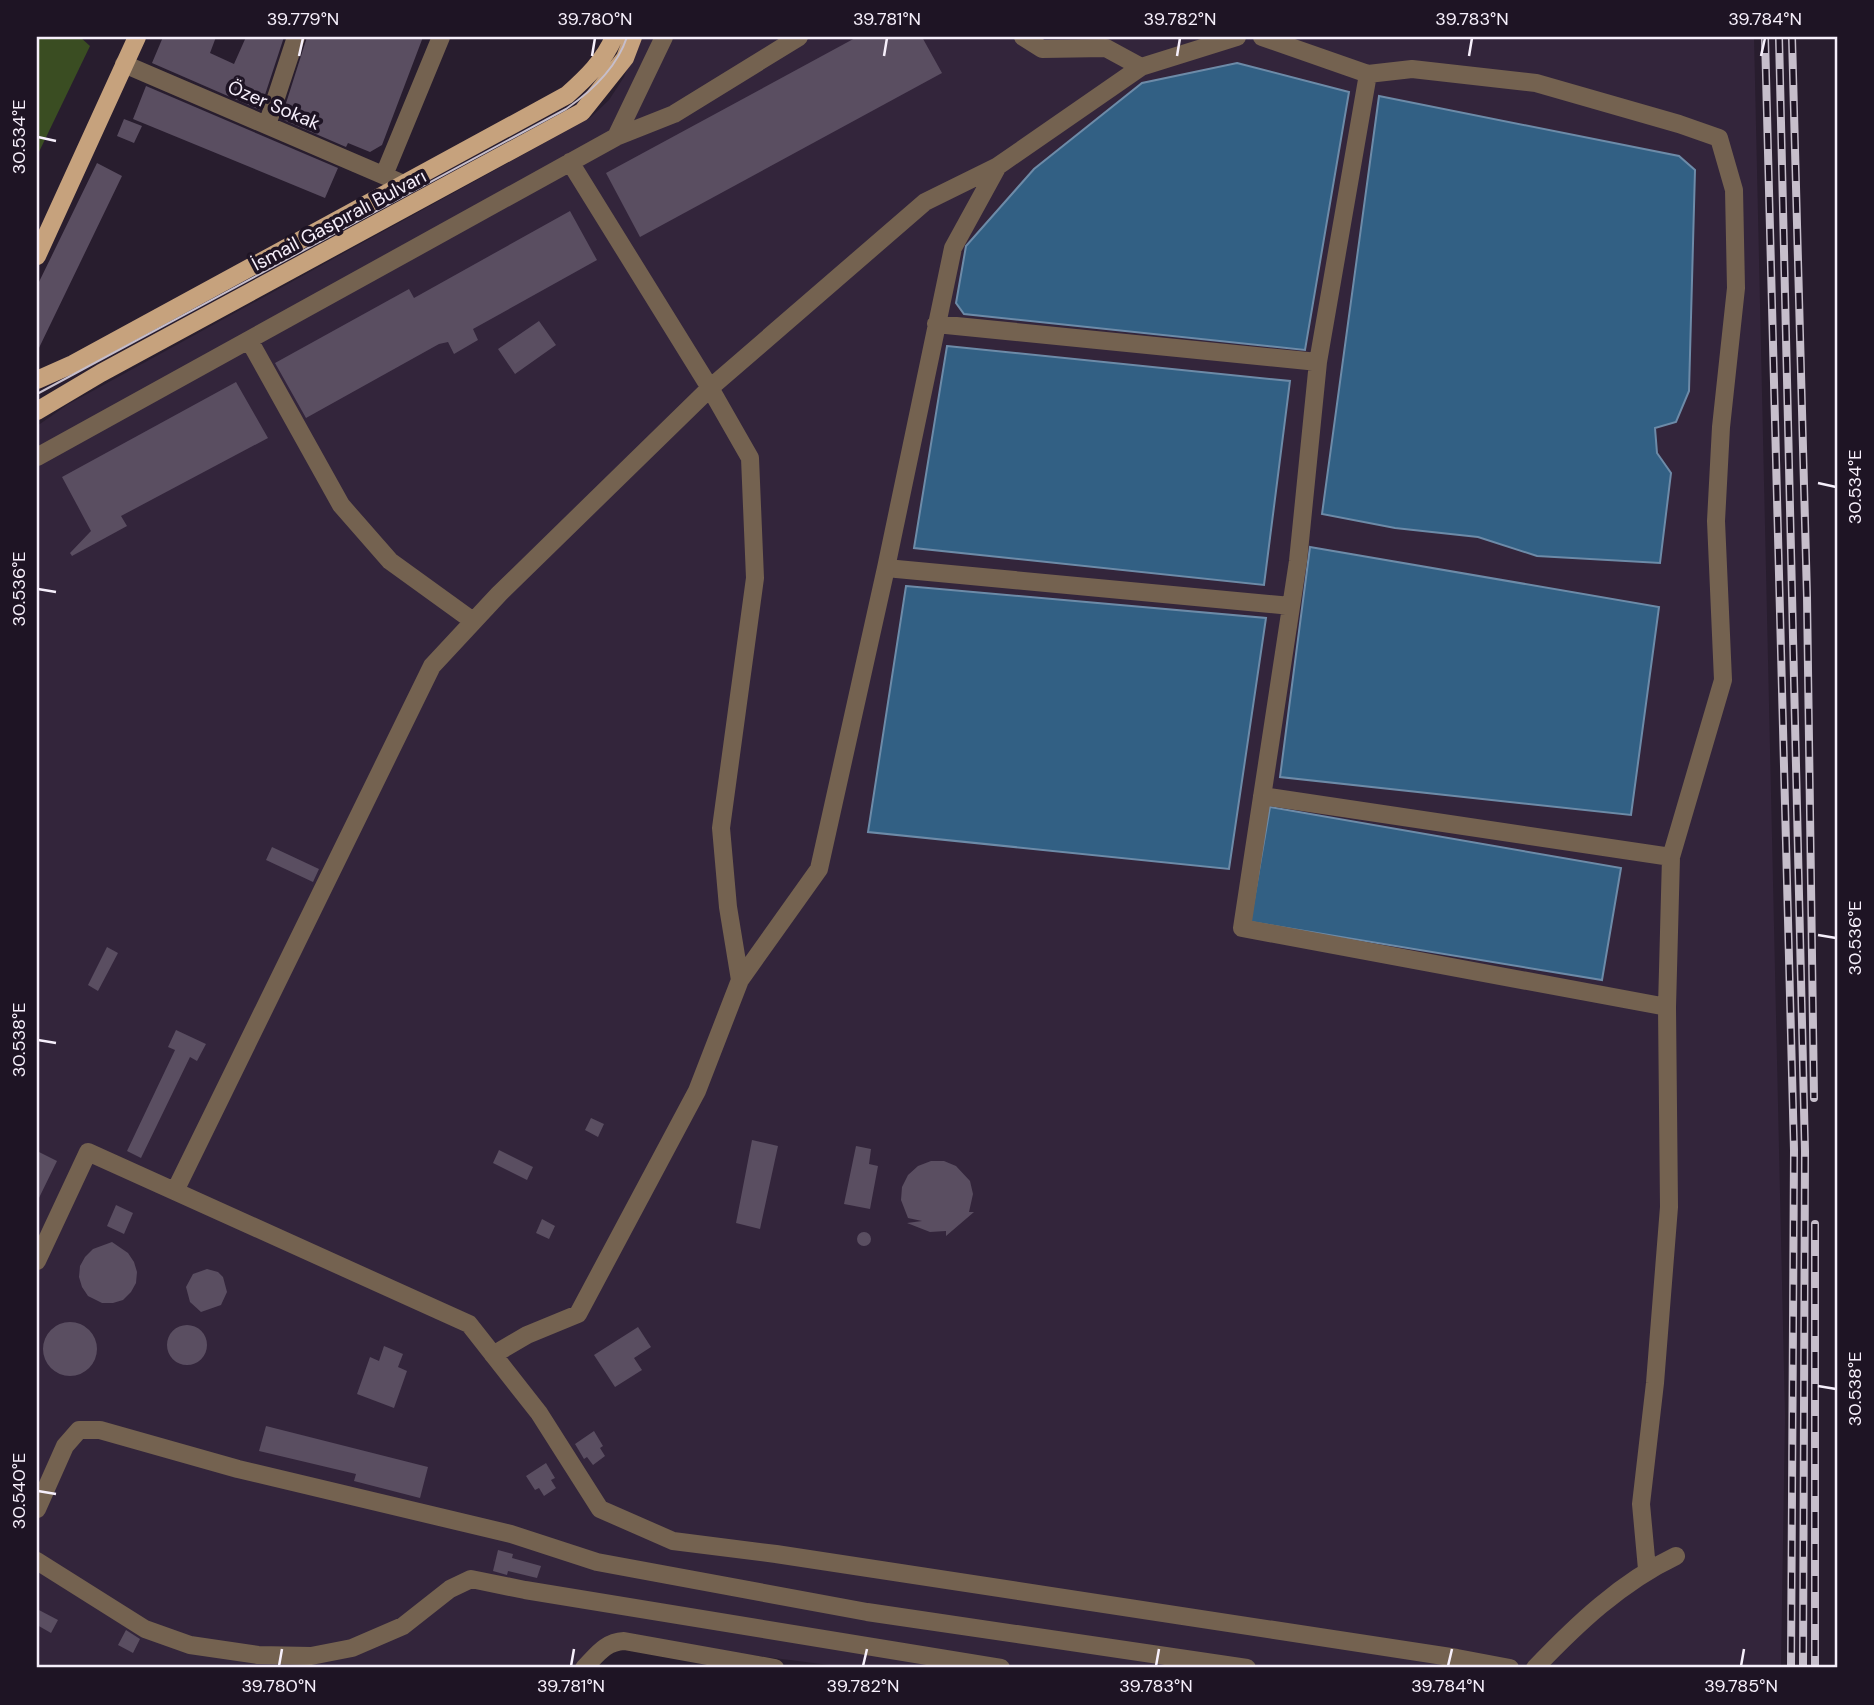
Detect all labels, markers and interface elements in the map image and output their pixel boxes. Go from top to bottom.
text: 39.779°N [267,7,339,31]
text: 39.780°N [557,7,633,31]
text: 39.781°N [853,7,921,31]
text: 39.782°N [1144,7,1216,31]
text: 39.783°N [1435,7,1509,31]
text: 39.784°N [1728,7,1802,31]
street label: Özer Sokak [224,74,324,136]
text: 30.534°E [7,100,31,174]
street label: İsmail Gaspıralı Bulvarı [247,163,431,277]
text: 30.534°E [1843,450,1867,524]
text: 30.536°E [7,551,31,627]
text: 30.536°E [1843,900,1867,976]
text: 30.538°E [7,1003,31,1077]
text: 30.538°E [1843,1352,1867,1426]
text: 30.540°E [7,1453,31,1529]
text: 39.780°N [241,1674,317,1698]
text: 39.781°N [537,1674,605,1698]
text: 39.782°N [827,1674,899,1698]
text: 39.783°N [1119,1674,1193,1698]
text: 39.784°N [1411,1674,1485,1698]
text: 39.785°N [1704,1674,1778,1698]

